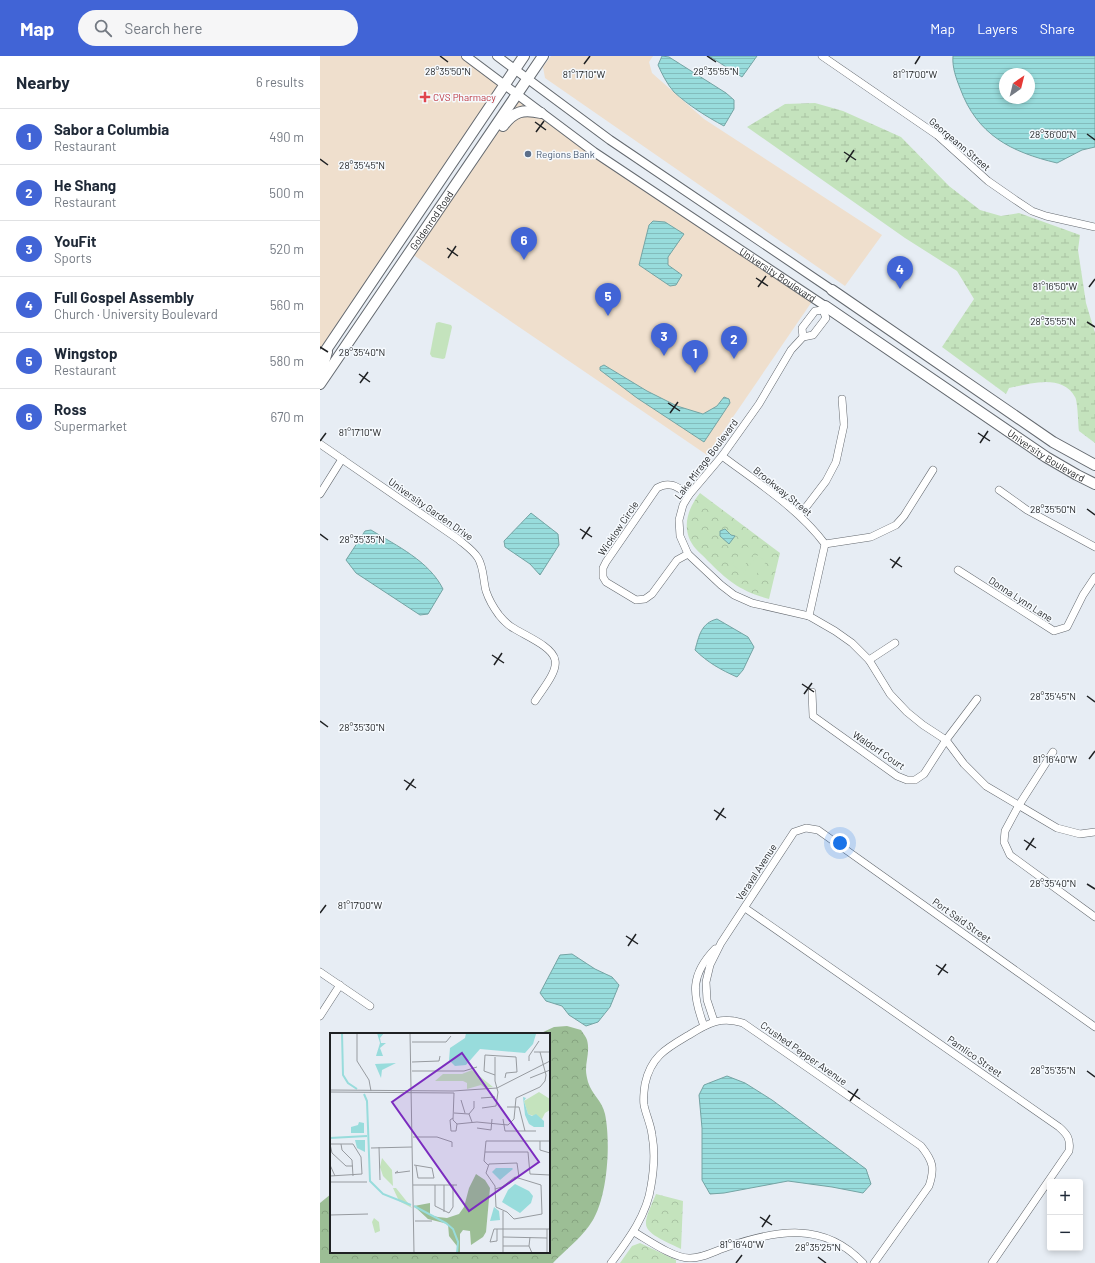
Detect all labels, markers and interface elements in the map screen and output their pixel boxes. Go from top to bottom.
search box [78,10,358,46]
text: Map [20,17,54,40]
icon: search [92,17,114,39]
text: Search here [124,19,202,37]
text: Map [930,20,955,37]
text: Layers [977,20,1018,37]
text: Share [1040,20,1075,37]
text: 28°35'50"N [425,65,471,77]
text: 28°35'55"N [693,65,739,77]
text: 81°17'10"W [563,68,605,80]
text: 81°17'00"W [893,68,937,80]
north arrow [999,68,1035,104]
text: Nearby [16,72,70,92]
text: 6 results [256,74,304,90]
place label: CVS Pharmacy [433,91,496,103]
marker: CVS Pharmacy [420,92,430,102]
street label: Georgeann Street [927,115,993,173]
text: Sabor a Columbia [54,120,169,138]
text: 28°36'00"N [1030,128,1076,140]
text: 1 [27,129,31,145]
text: 490 m [269,129,304,145]
text: Restaurant [54,138,116,154]
place label: Regions Bank [536,148,595,160]
marker: Regions Bank [523,149,533,159]
text: 28°35'45"N [339,159,385,171]
text: He Shang [54,176,116,194]
text: 2 [25,185,33,201]
text: 500 m [269,185,304,201]
street label: Goldenrod Road [407,188,456,252]
text: Restaurant [54,194,116,210]
pin: 6 [511,227,537,260]
text: YouFit [54,232,97,250]
text: 3 [25,241,33,257]
text: 520 m [270,241,304,257]
street label: University Boulevard [737,245,818,304]
text: Sports [54,250,92,266]
pin: 4 [887,256,913,289]
text: 81°16'50"W [1033,280,1077,292]
pin: 5 [595,283,621,316]
text: Full Gospel Assembly [54,288,194,306]
text: 4 [25,297,33,313]
text: 560 m [270,297,304,313]
text: Church · University Boulevard [54,306,218,322]
text: 28°35'55"N [1030,315,1076,327]
pin: 3 [651,323,677,356]
pin: 2 [721,326,747,359]
pin: 1 [682,340,708,373]
text: Wingstop [54,344,117,362]
text: 28°35'40"N [339,346,385,358]
text: 5 [25,353,33,369]
text: 580 m [270,353,304,369]
text: Restaurant [54,362,116,378]
text: Ross [54,400,86,418]
text: 6 [26,409,32,425]
text: 670 m [270,409,304,425]
street label: Lake Mirage Boulevard [672,416,740,502]
text: Supermarket [54,418,127,434]
text: 81°17'10"W [339,426,381,438]
street label: University Boulevard [1005,427,1087,484]
street label: Brookway Street [751,464,815,518]
street label: University Garden Drive [386,475,476,543]
street label: Wicklow Circle [595,498,641,558]
text: 28°35'50"N [1030,503,1076,515]
text: 28°35'35"N [339,533,385,545]
street label: Donna Lynn Lane [987,574,1055,624]
text: 28°35'45"N [1030,690,1076,702]
text: 28°35'30"N [339,721,385,733]
street label: Waldorf Court [851,728,908,772]
text: 81°16'40"W [1033,753,1078,765]
your location [830,833,850,853]
street label: Veraval Avenue [733,841,779,903]
text: 28°35'40"N [1030,877,1076,889]
street label: Port Said Street [930,895,994,945]
text: 81°17'00"W [338,899,382,911]
street label: Crushed Pepper Avenue [758,1019,850,1087]
inset map [330,1033,550,1253]
street label: Pamlico Street [945,1033,1005,1079]
text: 28°35'35"N [1030,1064,1076,1076]
map controls [1047,1179,1083,1251]
button: + [1047,1179,1083,1215]
button: − [1047,1215,1083,1251]
text: 81°16'40"W [720,1238,765,1250]
text: 28°35'25"N [795,1241,841,1253]

